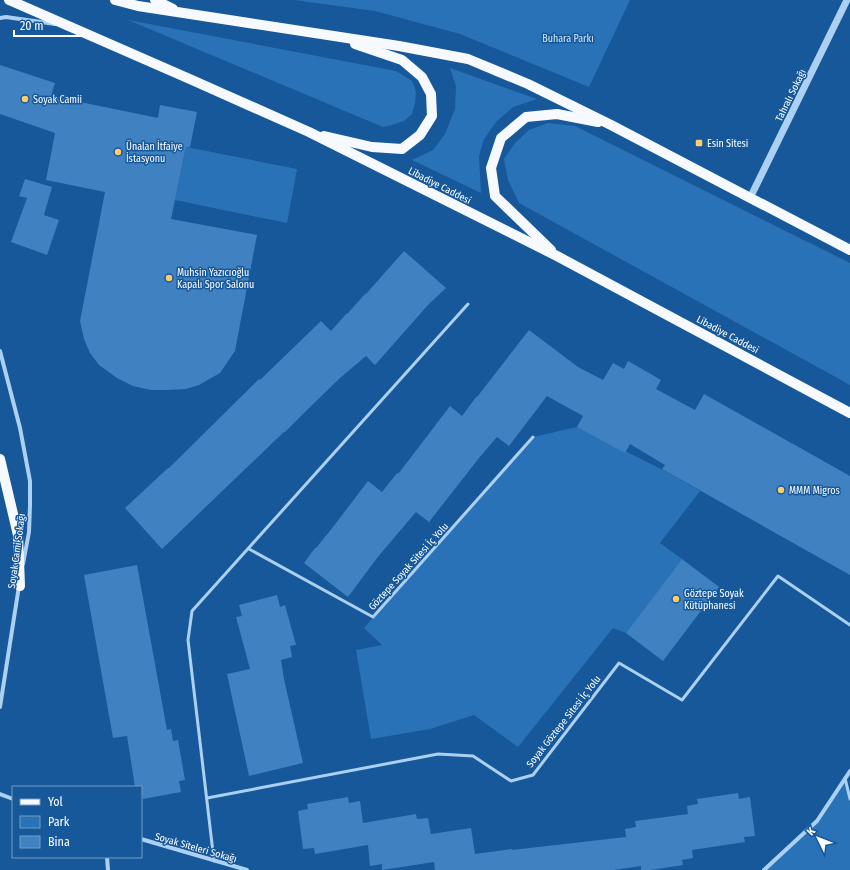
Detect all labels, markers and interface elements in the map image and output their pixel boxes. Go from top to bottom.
scale bar [14,12,84,38]
text: 20 m [20,19,44,33]
park label: Buhara Parkı [542,33,594,45]
street label: Tahralı Sokağı [773,67,809,123]
marker: Soyak Camii [20,94,30,104]
place label: Soyak Camii [33,94,82,106]
marker: Esin Sitesi [694,138,704,148]
place label: Esin Sitesi [707,138,748,150]
place label: Ünalan İtfaiye İstasyonu [126,139,183,165]
marker: Ünalan İtfaiye İstasyonu [113,147,123,157]
street label: Libadiye Caddesi [406,165,473,207]
place label: Muhsin Yazıcıoğlu Kapalı Spor Salonu [177,267,254,291]
marker: Muhsin Yazıcıoğlu Kapalı Spor Salonu [164,273,174,283]
street label: Libadiye Caddesi [694,313,761,356]
marker: MMM Migros [776,485,786,495]
place label: MMM Migros [789,485,840,497]
street label: Soyak Cami Sokağı [6,513,28,589]
street label: Göztepe Soyak Sitesi İç Yolu [365,519,451,613]
place label: Göztepe Soyak Kütüphanesi [684,588,744,612]
marker: Göztepe Soyak Kütüphanesi [671,594,681,604]
street label: Soyak Göztepe Sitesi İç Yolu [523,672,603,770]
legend [12,786,142,858]
text: Yol [48,795,63,809]
text: Park [48,815,70,829]
north arrow [798,818,838,858]
text: K [804,824,818,838]
street label: Soyak Siteleri Sokağı [153,831,238,865]
text: Bina [48,835,70,849]

